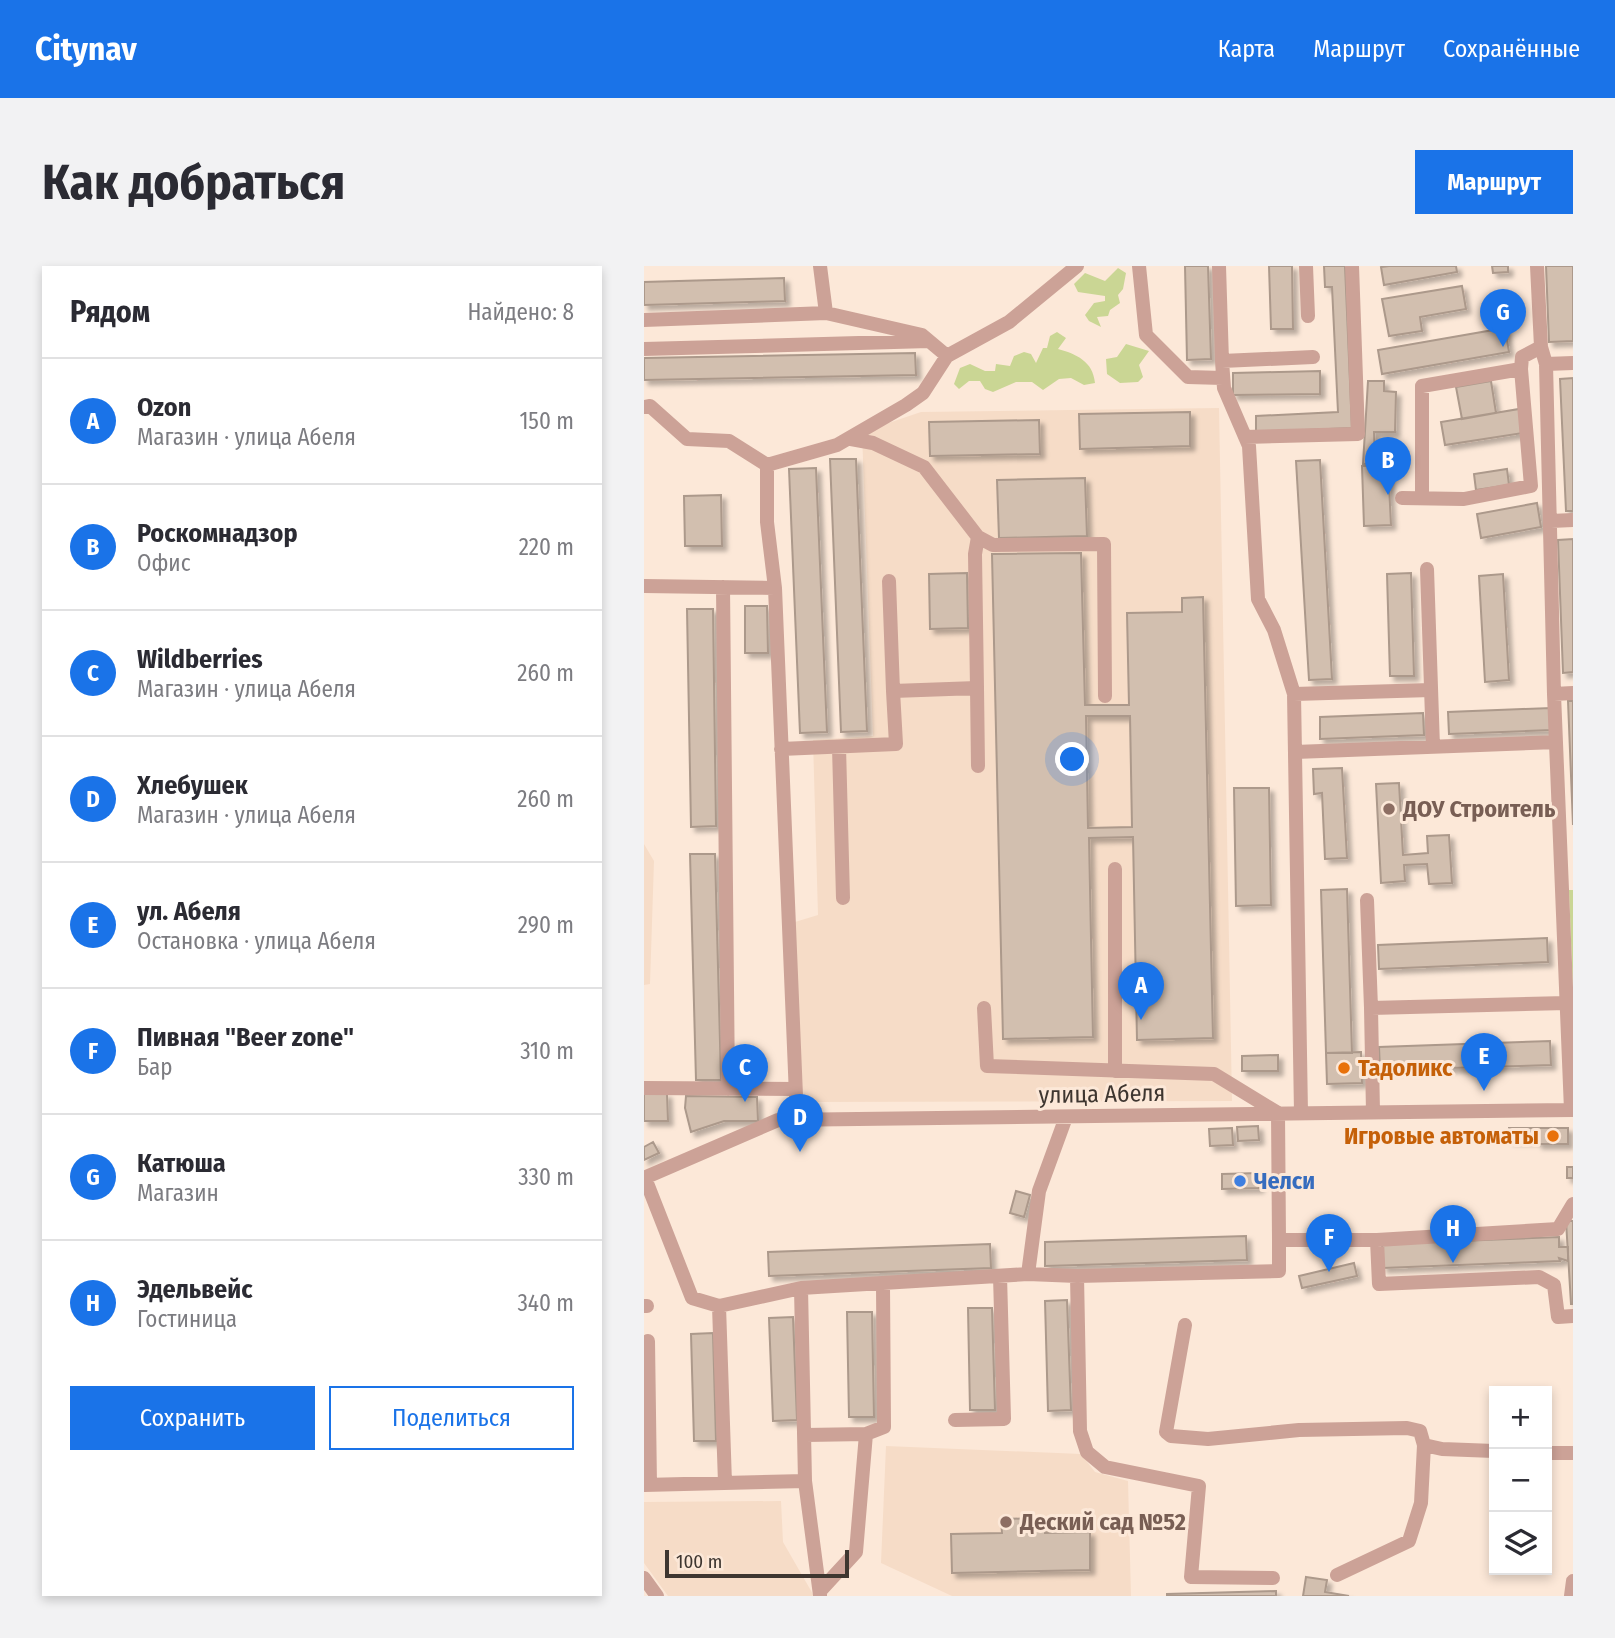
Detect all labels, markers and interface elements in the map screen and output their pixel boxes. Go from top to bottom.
text: Citynav [35,29,137,69]
text: Карта [1218,35,1275,63]
text: Маршрут [1313,35,1405,63]
text: Сохранённые [1443,35,1580,63]
button: Маршрут [1415,150,1573,214]
text: Как добраться [42,153,345,212]
pin: G [1480,289,1526,347]
text: Рядом [70,294,150,330]
text: Найдено: 8 [467,298,574,326]
text: Ozon [137,392,191,423]
text: A [87,407,99,435]
text: 150 m [519,407,574,435]
text: Магазин · улица Абеля [137,423,356,451]
pin: B [1365,437,1411,495]
text: Роскомнадзор [137,518,298,549]
text: B [87,533,99,561]
text: 220 m [519,533,574,561]
text: Офис [137,549,191,577]
text: Wildberries [137,644,263,675]
text: C [87,659,99,687]
text: 260 m [517,659,574,687]
text: Магазин · улица Абеля [137,675,356,703]
your location [1055,742,1089,776]
text: Хлебушек [137,770,248,801]
text: D [86,785,100,813]
text: 260 m [517,785,574,813]
place label: ДОУ Строитель [1402,795,1556,823]
text: Магазин · улица Абеля [137,801,356,829]
marker: ДОУ Строитель [1381,801,1397,817]
text: ул. Абеля [137,896,241,927]
text: E [88,911,98,939]
text: 290 m [518,911,574,939]
text: Остановка · улица Абеля [137,927,376,955]
pin: A [1118,962,1164,1020]
text: Пивная "Beer zone" [137,1022,354,1053]
pin: E [1461,1033,1507,1091]
text: F [88,1037,98,1065]
text: 310 m [520,1037,574,1065]
pin: C [722,1044,768,1102]
text: Бар [137,1053,173,1081]
place label: Тадоликс [1358,1054,1453,1082]
marker: Тадоликс [1336,1060,1352,1076]
street label: улица Абеля [1038,1079,1166,1109]
pin: D [777,1094,823,1152]
place label: Игровые автоматы [1344,1122,1539,1150]
marker: Игровые автоматы [1545,1128,1561,1144]
text: Катюша [137,1148,226,1179]
text: G [86,1163,100,1191]
text: 330 m [518,1163,574,1191]
place label: Челси [1254,1167,1315,1195]
marker: Челси [1232,1173,1248,1189]
text: Магазин [137,1179,219,1207]
pin: H [1430,1205,1476,1263]
pin: F [1306,1214,1352,1272]
text: Эдельвейс [137,1274,253,1305]
text: H [86,1289,100,1317]
text: 340 m [518,1289,574,1317]
text: Гостиница [137,1305,237,1333]
button: Сохранить [70,1386,315,1450]
button: Поделиться [329,1386,574,1450]
map controls [1489,1386,1552,1575]
button: + [1489,1386,1552,1449]
button: − [1489,1449,1552,1512]
place label: Деский сад №52 [1019,1508,1186,1536]
button: layers [1489,1512,1552,1575]
marker: Деский сад №52 [998,1514,1014,1530]
scale bar [665,1547,849,1579]
text: 100 m [676,1550,722,1573]

